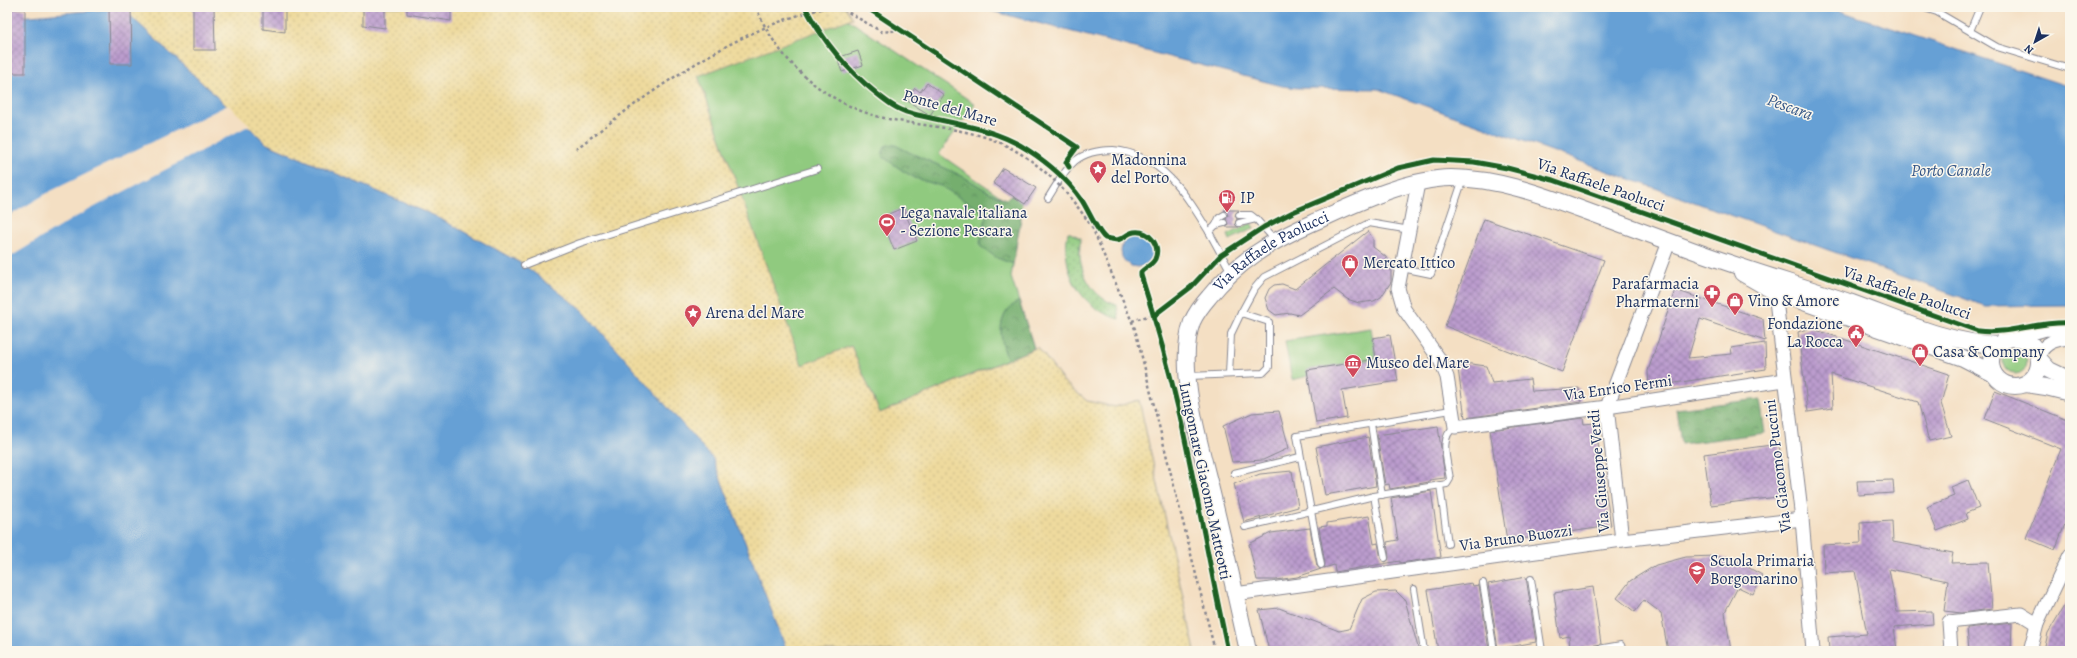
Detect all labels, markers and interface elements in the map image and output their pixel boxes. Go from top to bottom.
north arrow [2015,22,2055,62]
text: N [2021,41,2037,58]
street label: Ponte del Mare [900,84,1000,132]
water label: Pescara [1764,88,1816,126]
place label: Madonnina del Porto [1111,149,1187,189]
street label: Via Raffaele Paolucci [1533,152,1668,217]
place icon: Madonnina del Porto [1088,159,1108,184]
water label: Porto Canale [1911,159,1991,182]
place label: IP [1240,187,1255,209]
fuel station icon: IP [1217,188,1237,213]
place label: Lega navale italiana - Sezione Pescara [900,202,1028,242]
street label: Via Raffaele Paolucci [1207,206,1332,297]
sports icon: Lega navale italiana - Sezione Pescara [877,212,897,237]
place label: Mercato Ittico [1363,252,1455,274]
shop icon: Mercato Ittico [1340,253,1360,278]
street label: Via Raffaele Paolucci [1839,260,1974,325]
place label: Parafarmacia Pharmaterni [1611,273,1700,313]
pharmacy icon: Parafarmacia Pharmaterni [1702,283,1722,308]
place label: Vino & Amore [1747,290,1839,312]
shop icon: Vino & Amore [1725,291,1745,316]
place label: Arena del Mare [705,302,804,324]
place icon: Arena del Mare [683,303,703,328]
place label: Fondazione La Rocca [1767,313,1844,353]
public building icon: Fondazione La Rocca [1846,323,1866,348]
place label: Casa & Company [1933,341,2045,363]
shop icon: Casa & Company [1910,342,1930,367]
place label: Museo del Mare [1366,352,1469,374]
museum icon: Museo del Mare [1343,353,1363,378]
street label: Via Enrico Fermi [1562,370,1673,407]
street label: Lungomare Giacomo Matteotti [1173,380,1237,582]
street label: Via Giacomo Puccini [1759,398,1797,535]
street label: Via Giuseppe Verdi [1583,409,1615,534]
street label: Via Bruno Buozzi [1457,519,1574,557]
place label: Scuola Primaria Borgomarino [1710,550,1815,590]
school or university icon: Scuola Primaria Borgomarino [1687,560,1707,585]

